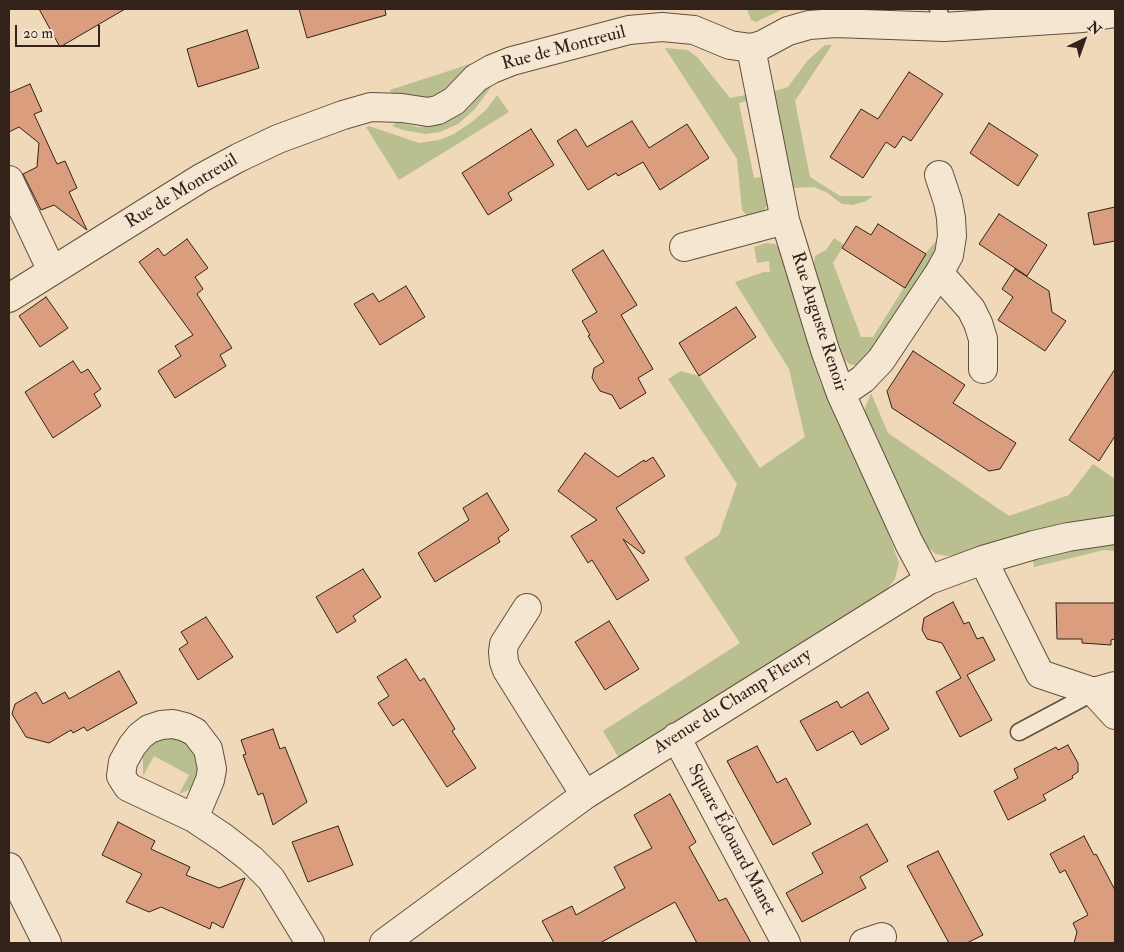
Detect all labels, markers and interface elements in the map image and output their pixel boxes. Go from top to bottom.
scale bar [18,15,102,47]
north arrow [1059,15,1109,65]
text: N [1084,18,1105,39]
street label: Rue de Montreuil [500,22,628,76]
text: 20 m [23,24,53,43]
street label: Rue de Montreuil [122,150,242,234]
street label: Rue Auguste Renoir [785,250,851,394]
street label: Avenue du Champ Fleury [650,645,816,759]
street label: Square Édouard Manet [682,761,780,919]

